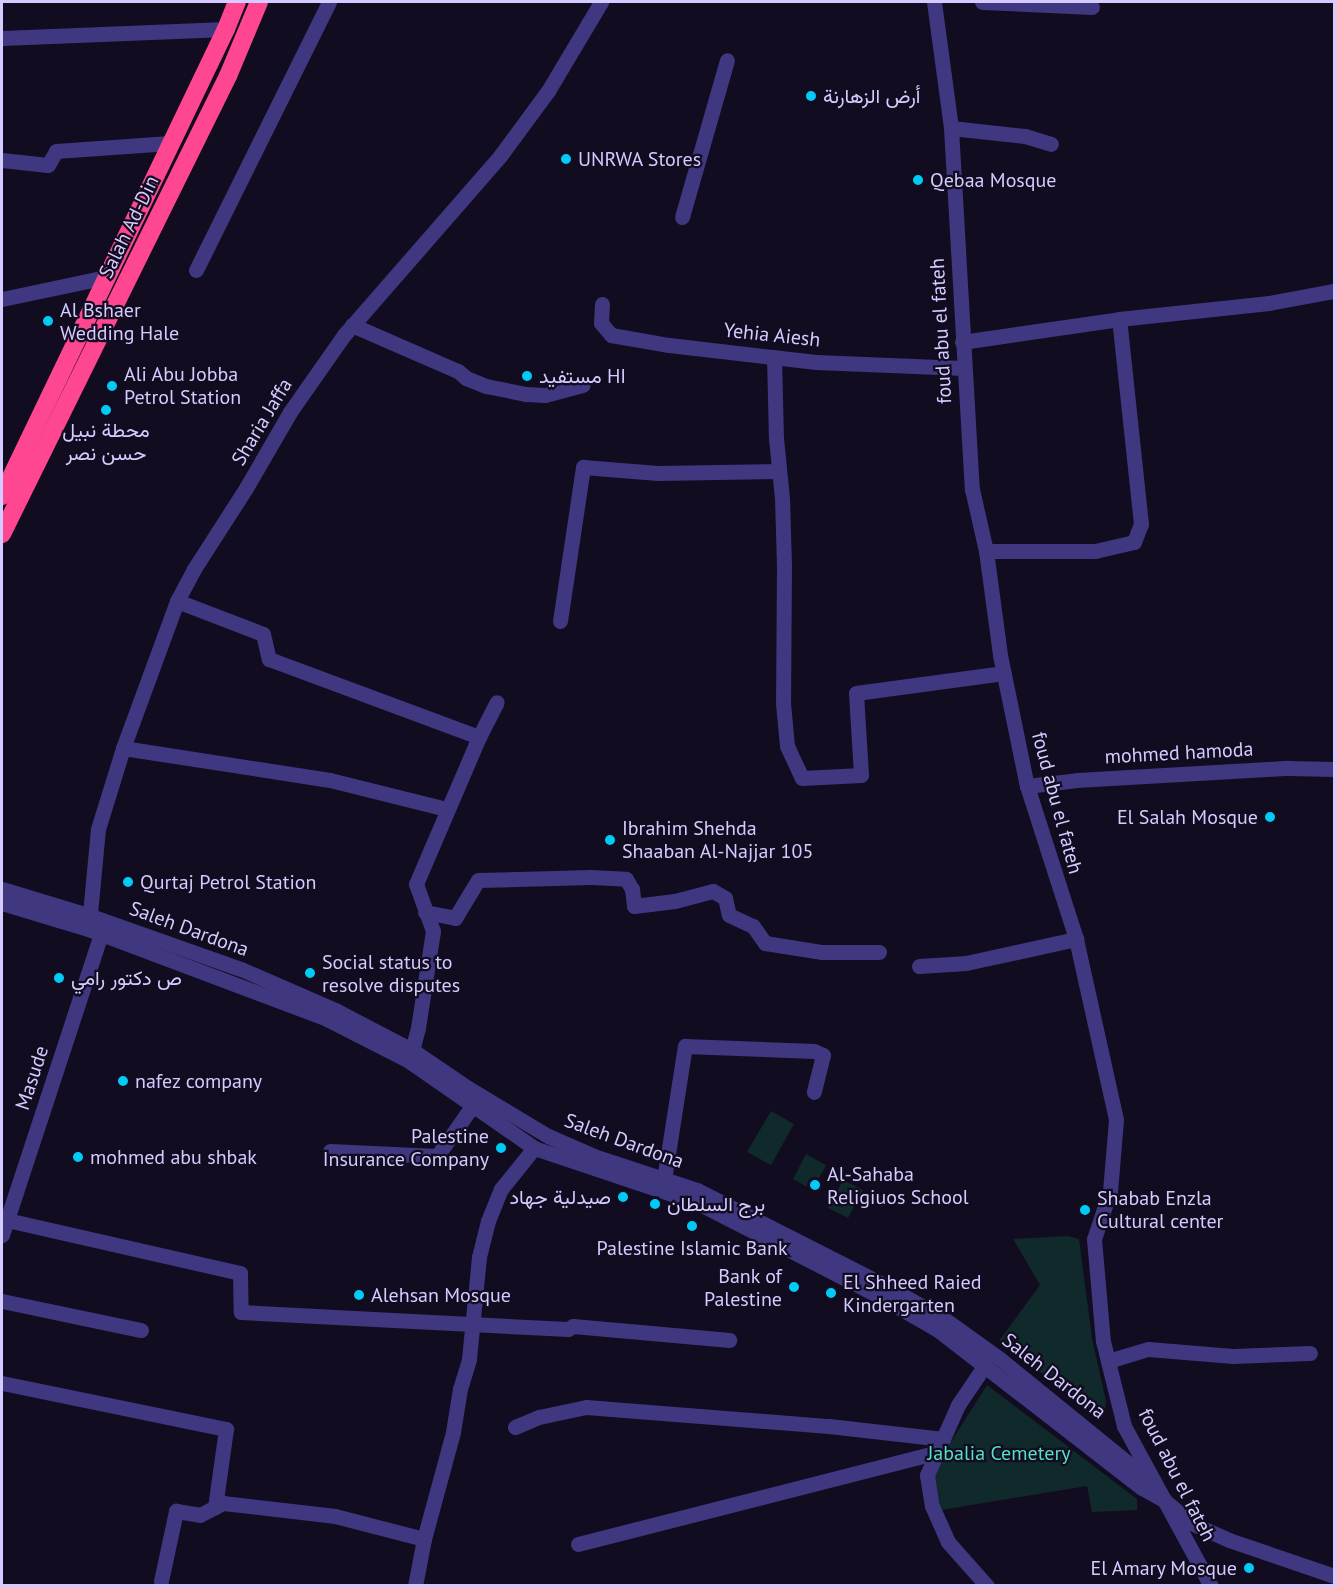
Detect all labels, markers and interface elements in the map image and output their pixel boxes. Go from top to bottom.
place label: أرض الزهارنة [823,84,920,108]
marker: أرض الزهارنة [804,89,818,103]
place label: UNRWA Stores [578,147,702,171]
marker: UNRWA Stores [559,152,573,166]
place label: Qebaa Mosque [930,168,1056,192]
street label: Salah Ad-Din [94,172,164,282]
marker: Qebaa Mosque [911,173,925,187]
street label: foud abu el fateh [925,258,957,404]
place label: Al Bshaer Wedding Hale [60,298,179,345]
marker: Al Bshaer Wedding Hale [41,314,55,328]
street label: Yehia Aiesh [722,318,822,352]
place label: Ali Abu Jobba Petrol Station [124,362,241,409]
place label: مستفيد HI [539,364,626,388]
marker: مستفيد HI [520,369,534,383]
street label: Sharia Jaffa [227,374,297,470]
marker: Ali Abu Jobba Petrol Station [105,379,119,393]
marker: محطة نبيل حسن نصر [99,403,113,417]
place label: محطة نبيل حسن نصر [62,419,150,466]
street label: foud abu el fateh [1027,729,1087,877]
street label: mohmed hamoda [1104,737,1254,769]
place label: El Salah Mosque [1117,805,1258,829]
marker: El Salah Mosque [1263,810,1277,824]
place label: Ibrahim Shehda Shaaban Al-Najjar 105 [622,816,814,863]
marker: Ibrahim Shehda Shaaban Al-Najjar 105 [603,833,617,847]
place label: Qurtaj Petrol Station [140,870,316,894]
marker: Qurtaj Petrol Station [121,875,135,889]
street label: Saleh Dardona [126,896,252,962]
place label: Social status to resolve disputes [322,950,460,997]
place label: ص دكتور رامي [71,966,182,990]
marker: Social status to resolve disputes [303,966,317,980]
marker: ص دكتور رامي [52,971,66,985]
street label: Masude [10,1043,54,1113]
place label: nafez company [135,1069,263,1093]
marker: nafez company [116,1074,130,1088]
street label: Saleh Dardona [561,1108,687,1174]
place label: Palestine Insurance Company [323,1124,489,1171]
marker: Palestine Insurance Company [494,1141,508,1155]
place label: mohmed abu shbak [90,1145,257,1169]
marker: mohmed abu shbak [71,1150,85,1164]
place label: Al-Sahaba Religiuos School [827,1162,969,1209]
marker: Al-Sahaba Religiuos School [808,1178,822,1192]
place label: صيدلية جهاد [509,1185,611,1209]
place label: Shabab Enzla Cultural center [1097,1186,1223,1233]
marker: صيدلية جهاد [616,1190,630,1204]
place label: برج السلطان [667,1192,765,1216]
marker: برج السلطان [648,1197,662,1211]
marker: Shabab Enzla Cultural center [1078,1203,1092,1217]
marker: Palestine Islamic Bank [685,1219,699,1233]
place label: Palestine Islamic Bank [596,1236,788,1260]
place label: Bank of Palestine [704,1264,782,1311]
place label: El Shheed Raied Kindergarten [843,1270,981,1317]
marker: Bank of Palestine [787,1280,801,1294]
place label: Alehsan Mosque [371,1283,511,1307]
marker: El Shheed Raied Kindergarten [824,1286,838,1300]
marker: Alehsan Mosque [352,1288,366,1302]
street label: Saleh Dardona [997,1328,1111,1424]
street label: foud abu el fateh [1133,1405,1221,1545]
park label: Jabalia Cemetery [927,1441,1071,1465]
place label: El Amary Mosque [1089,1556,1237,1580]
marker: El Amary Mosque [1242,1561,1256,1575]

